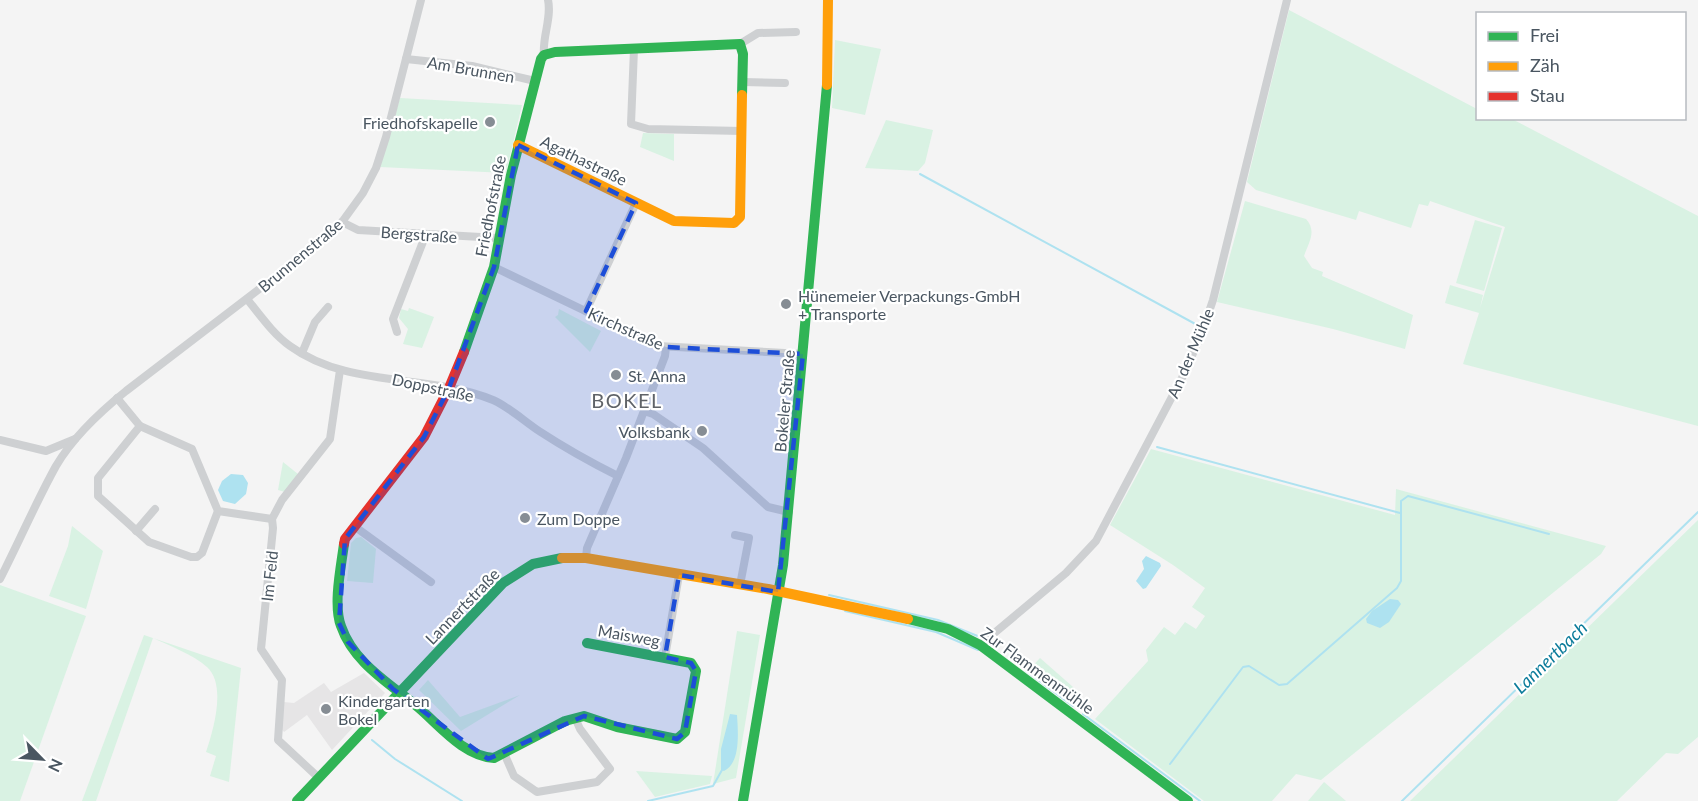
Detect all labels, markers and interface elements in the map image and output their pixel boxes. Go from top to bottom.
legend [1476,12,1686,120]
text: Frei [1530,24,1559,46]
street label: Am Brunnen [426,52,516,86]
text: Zäh [1530,54,1560,76]
text: Stau [1530,84,1565,106]
place label: Friedhofskapelle [363,113,478,132]
marker: Friedhofskapelle [483,115,497,129]
street label: Agathastraße [538,131,630,189]
street label: Friedhofstraße [471,154,509,258]
street label: Brunnenstraße [254,214,346,296]
street label: Bergstraße [380,222,458,246]
place label: Hünemeier Verpackungs-GmbH + Transporte [798,286,1021,323]
marker: Hünemeier Verpackungs-GmbH + Transporte [779,297,793,311]
street label: Kirchstraße [585,303,667,353]
street label: An der Mühle [1163,305,1217,401]
street label: Bokeler Straße [770,349,798,453]
place label: St. Anna [628,366,686,385]
marker: St. Anna [609,368,623,382]
street label: Doppstraße [390,369,476,405]
district label: BOKEL [591,388,663,412]
place label: Volksbank [618,422,691,441]
marker: Volksbank [695,424,709,438]
place label: Zum Doppe [537,509,620,528]
marker: Zum Doppe [518,511,532,525]
street label: Im Feld [257,550,281,602]
street label: Lannertstraße [421,564,503,648]
water label: Lannertbach [1509,616,1591,698]
street label: Maisweg [597,620,661,650]
street label: Zur Flammenmühle [978,623,1098,717]
place label: Kindergarten Bokel [338,691,430,728]
marker: Kindergarten Bokel [319,702,333,716]
north arrow [12,729,72,789]
text: N [45,756,67,775]

